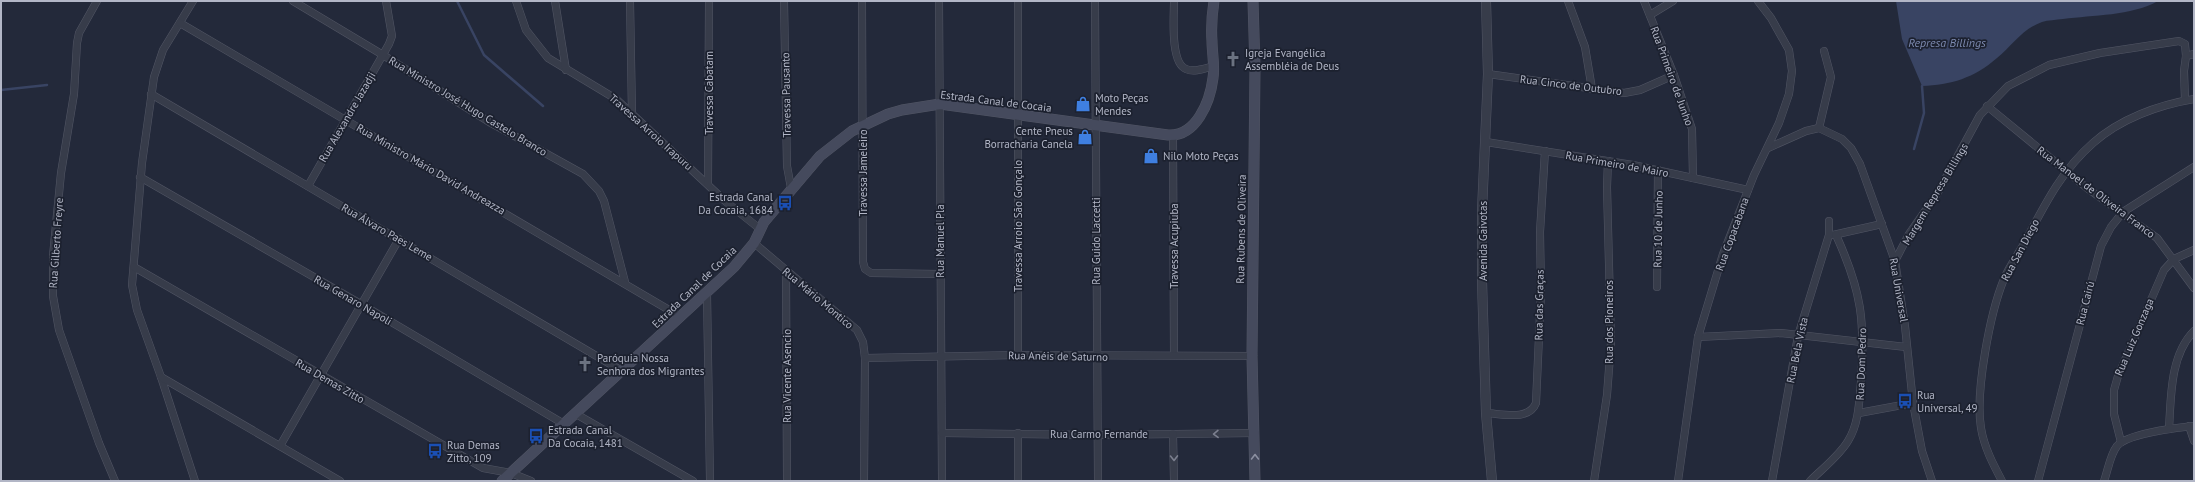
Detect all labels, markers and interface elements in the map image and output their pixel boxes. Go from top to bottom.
street label: Rua Primeiro de Junho [1648,24,1697,128]
water label: Represa Billings [1908,35,1986,50]
place label: Igreja Evangélica Assembléia de Deus [1245,46,1339,73]
church icon: Igreja Evangélica Assembléia de Deus [1224,50,1242,68]
street label: Travessa Cabatam [702,51,716,135]
street label: Travessa Pausanto [778,52,794,138]
street label: Rua Ministro José Hugo Castelo Branco [386,53,550,159]
street label: Rua Alexandre Jazadji [316,69,378,164]
street label: Rua Cinco de Outubro [1519,72,1623,98]
street label: Estrada Canal de Cocaia [940,87,1052,115]
street label: Travessa Arroio Irapuru [606,91,696,173]
place label: Moto Peças Mendes [1095,91,1149,118]
shop icon: Moto Peças Mendes [1074,95,1092,113]
street label: Rua Ministro Mário David Andreazza [354,120,508,218]
place label: Cente Pneus Borracharia Canela [984,124,1073,151]
shop icon: Cente Pneus Borracharia Canela [1076,128,1094,146]
street label: Travessa Jameleiro [856,129,870,217]
street label: Margem Represa Billings [1899,140,1971,248]
street label: Rua Manoel de Oliveira Franco [2034,143,2158,241]
shop icon: Nilo Moto Peças [1142,147,1160,165]
street label: Rua Primeiro de Mairo [1564,148,1670,180]
place label: Nilo Moto Peças [1163,149,1239,163]
street label: Travessa Arroio São Gonçalo [1011,160,1025,292]
street label: Rua Rubens de Oliveira [1233,174,1249,284]
place label: Estrada Canal Da Cocaia, 1684 [698,190,774,217]
street label: Rua 10 de Junho [1650,190,1666,268]
bus stop icon: Estrada Canal Da Cocaia, 1684 [776,194,794,212]
street label: Rua Copacabana [1712,195,1752,273]
street label: Rua Gilberto Freyre [46,197,66,289]
street label: Rua Guido Laccetti [1089,197,1103,285]
street label: Rua Álvaro Paes Leme [339,200,435,264]
street label: Avenida Gaivotas [1476,201,1490,281]
street label: Travessa Acupiuba [1167,203,1181,289]
street label: Rua Manuel Pla [933,204,947,278]
street label: Rua San Diego [1998,216,2042,283]
street label: Estrada Canal de Cocaia [649,243,739,331]
street label: Rua Universal [1886,257,1912,324]
street label: Rua Mário Montico [780,264,856,332]
street label: Rua das Graças [1531,269,1547,340]
street label: Rua Genaro Napoli [311,272,395,328]
street label: Rua Cairú [2073,279,2097,326]
street label: Rua dos Pioneiros [1602,280,1616,364]
street label: Rua Luiz Gonzaga [2111,296,2157,378]
street label: Rua Bela Vista [1783,316,1811,384]
street label: Rua Dom Pedro [1853,327,1869,401]
street label: Rua Vicente Asencio [780,329,794,423]
street label: Rua Anéis de Saturno [1008,348,1108,364]
place label: Paróquia Nossa Senhora dos Migrantes [597,351,705,378]
church icon: Paróquia Nossa Senhora dos Migrantes [576,355,594,373]
street label: Rua Demas Zitto [293,356,367,406]
place label: Rua Universal, 49 [1917,388,1978,415]
bus stop icon: Rua Universal, 49 [1896,392,1914,410]
place label: Estrada Canal Da Cocaia, 1481 [548,423,623,450]
bus stop icon: Estrada Canal Da Cocaia, 1481 [527,427,545,445]
street label: Rua Carmo Fernande [1050,427,1148,441]
one-way arrow [1213,430,1219,438]
place label: Rua Demas Zitto, 109 [447,438,500,465]
bus stop icon: Rua Demas Zitto, 109 [426,442,444,460]
one-way arrow [1251,454,1259,460]
one-way arrow [1170,455,1178,461]

